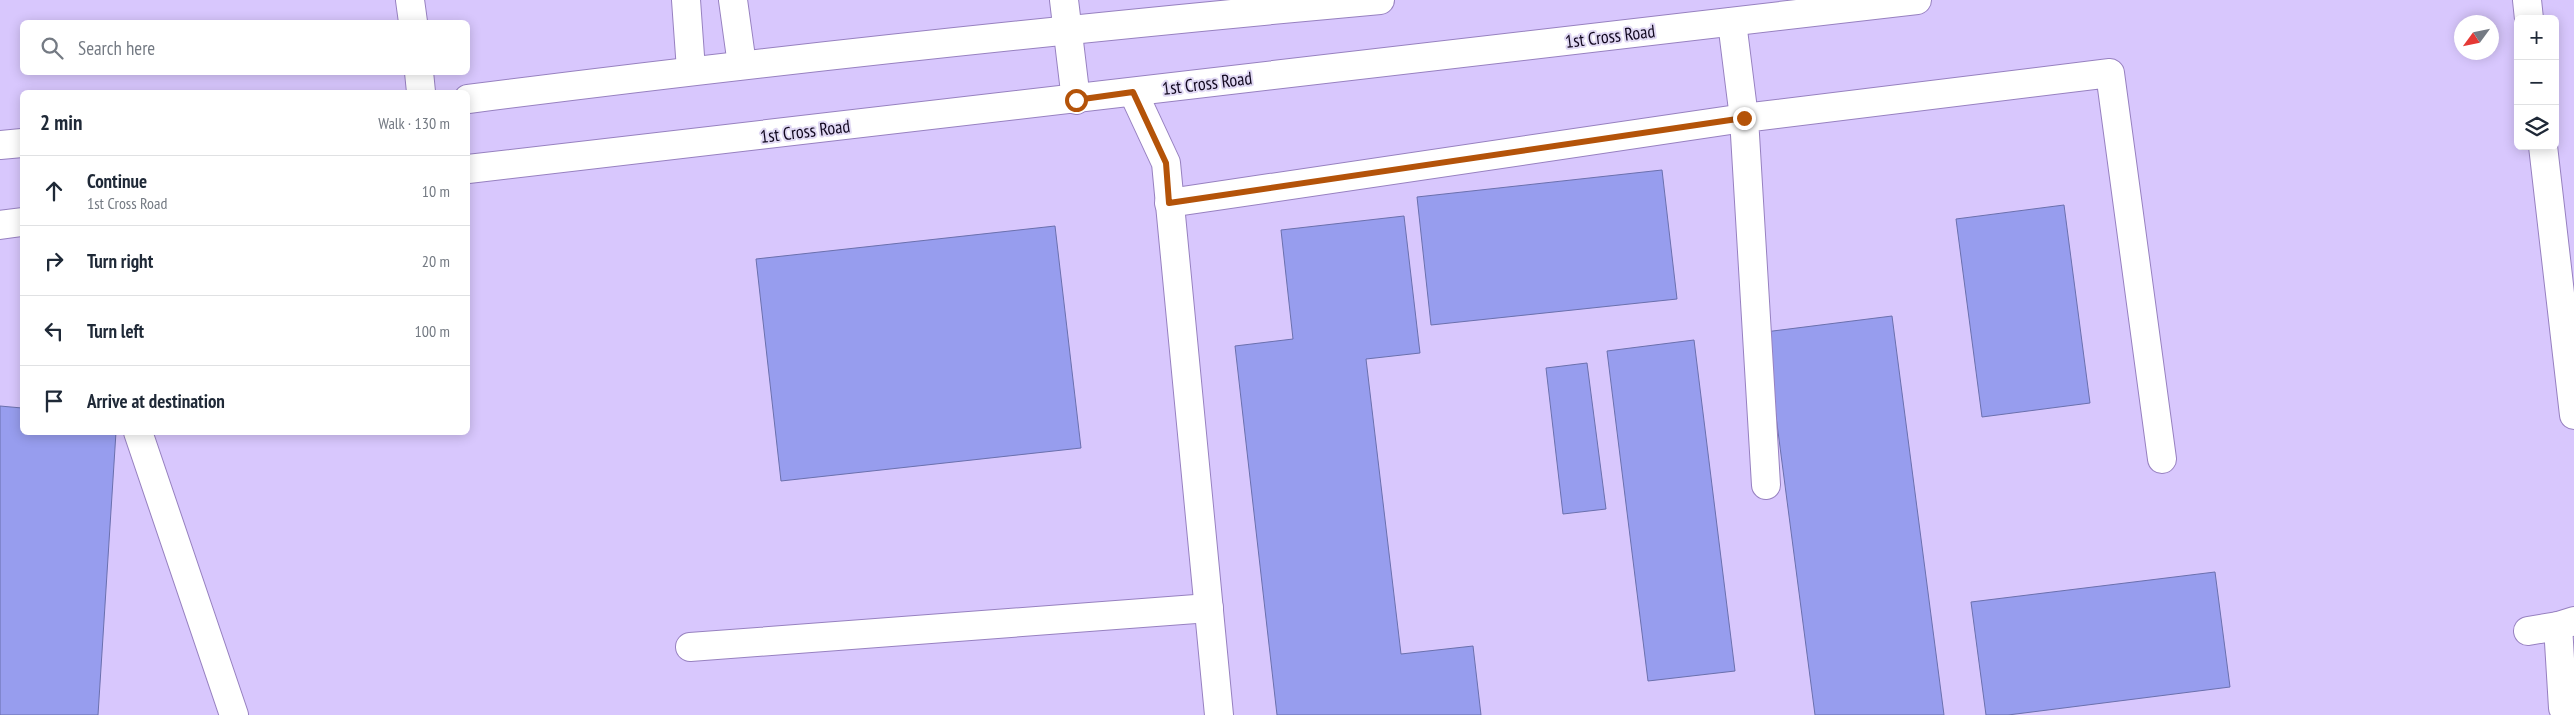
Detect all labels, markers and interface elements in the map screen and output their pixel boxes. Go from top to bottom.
north arrow [2454,15,2499,60]
map controls [2514,15,2559,150]
button: + [2514,15,2559,60]
street label: 1st Cross Road [1564,19,1656,53]
search box [20,20,470,75]
icon: search [38,34,66,62]
text: Search here [78,36,155,60]
button: − [2514,60,2559,105]
street label: 1st Cross Road [1161,66,1253,100]
route start [1065,89,1088,112]
button: layers [2514,105,2559,150]
route end [1733,107,1756,130]
text: 2 min [40,109,82,136]
text: Walk · 130 m [378,113,450,133]
street label: 1st Cross Road [759,114,851,148]
text: Continue [87,169,147,193]
icon: ahead [40,177,68,205]
text: 10 m [422,181,450,201]
text: 1st Cross Road [87,193,167,213]
icon: right [40,247,68,275]
text: Turn right [87,249,153,273]
text: 20 m [422,251,450,271]
icon: left [40,317,68,345]
text: Turn left [87,319,144,343]
text: 100 m [415,321,450,341]
icon: arrive [40,387,68,415]
text: Arrive at destination [87,389,225,413]

